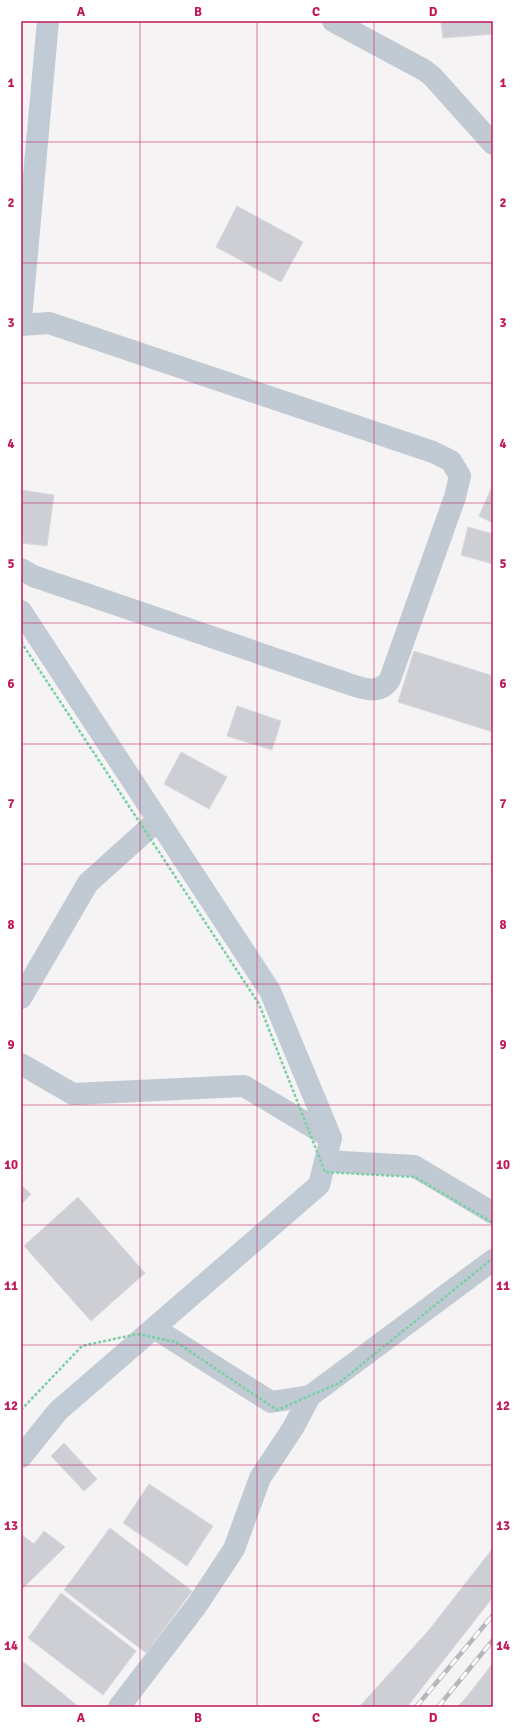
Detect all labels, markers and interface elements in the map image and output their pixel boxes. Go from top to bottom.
text: A [77,4,86,20]
text: B [194,4,202,20]
text: C [312,4,320,20]
text: D [429,4,438,20]
text: 1 [7,75,15,91]
text: 1 [499,75,507,91]
text: 2 [7,195,15,211]
text: 2 [499,195,507,211]
text: 3 [7,315,15,331]
text: 3 [499,315,507,331]
text: 4 [7,436,15,452]
text: 4 [499,436,507,452]
text: 5 [7,556,15,572]
text: 5 [499,556,507,572]
text: 6 [7,676,15,692]
text: 6 [499,676,507,692]
text: 7 [7,796,15,812]
text: 7 [499,796,507,812]
text: 8 [7,917,15,933]
text: 8 [499,917,507,933]
text: 9 [7,1037,15,1053]
text: 9 [499,1037,507,1053]
text: 10 [4,1157,18,1173]
text: 10 [496,1157,510,1173]
text: 11 [4,1278,18,1294]
text: 11 [496,1278,510,1294]
text: 12 [4,1398,18,1414]
text: 12 [496,1398,510,1414]
text: 13 [4,1518,18,1534]
text: 13 [496,1518,510,1534]
text: 14 [4,1638,18,1654]
text: 14 [496,1638,510,1654]
text: A [77,1710,86,1726]
text: B [194,1710,202,1726]
text: C [312,1710,320,1726]
text: D [429,1710,438,1726]

